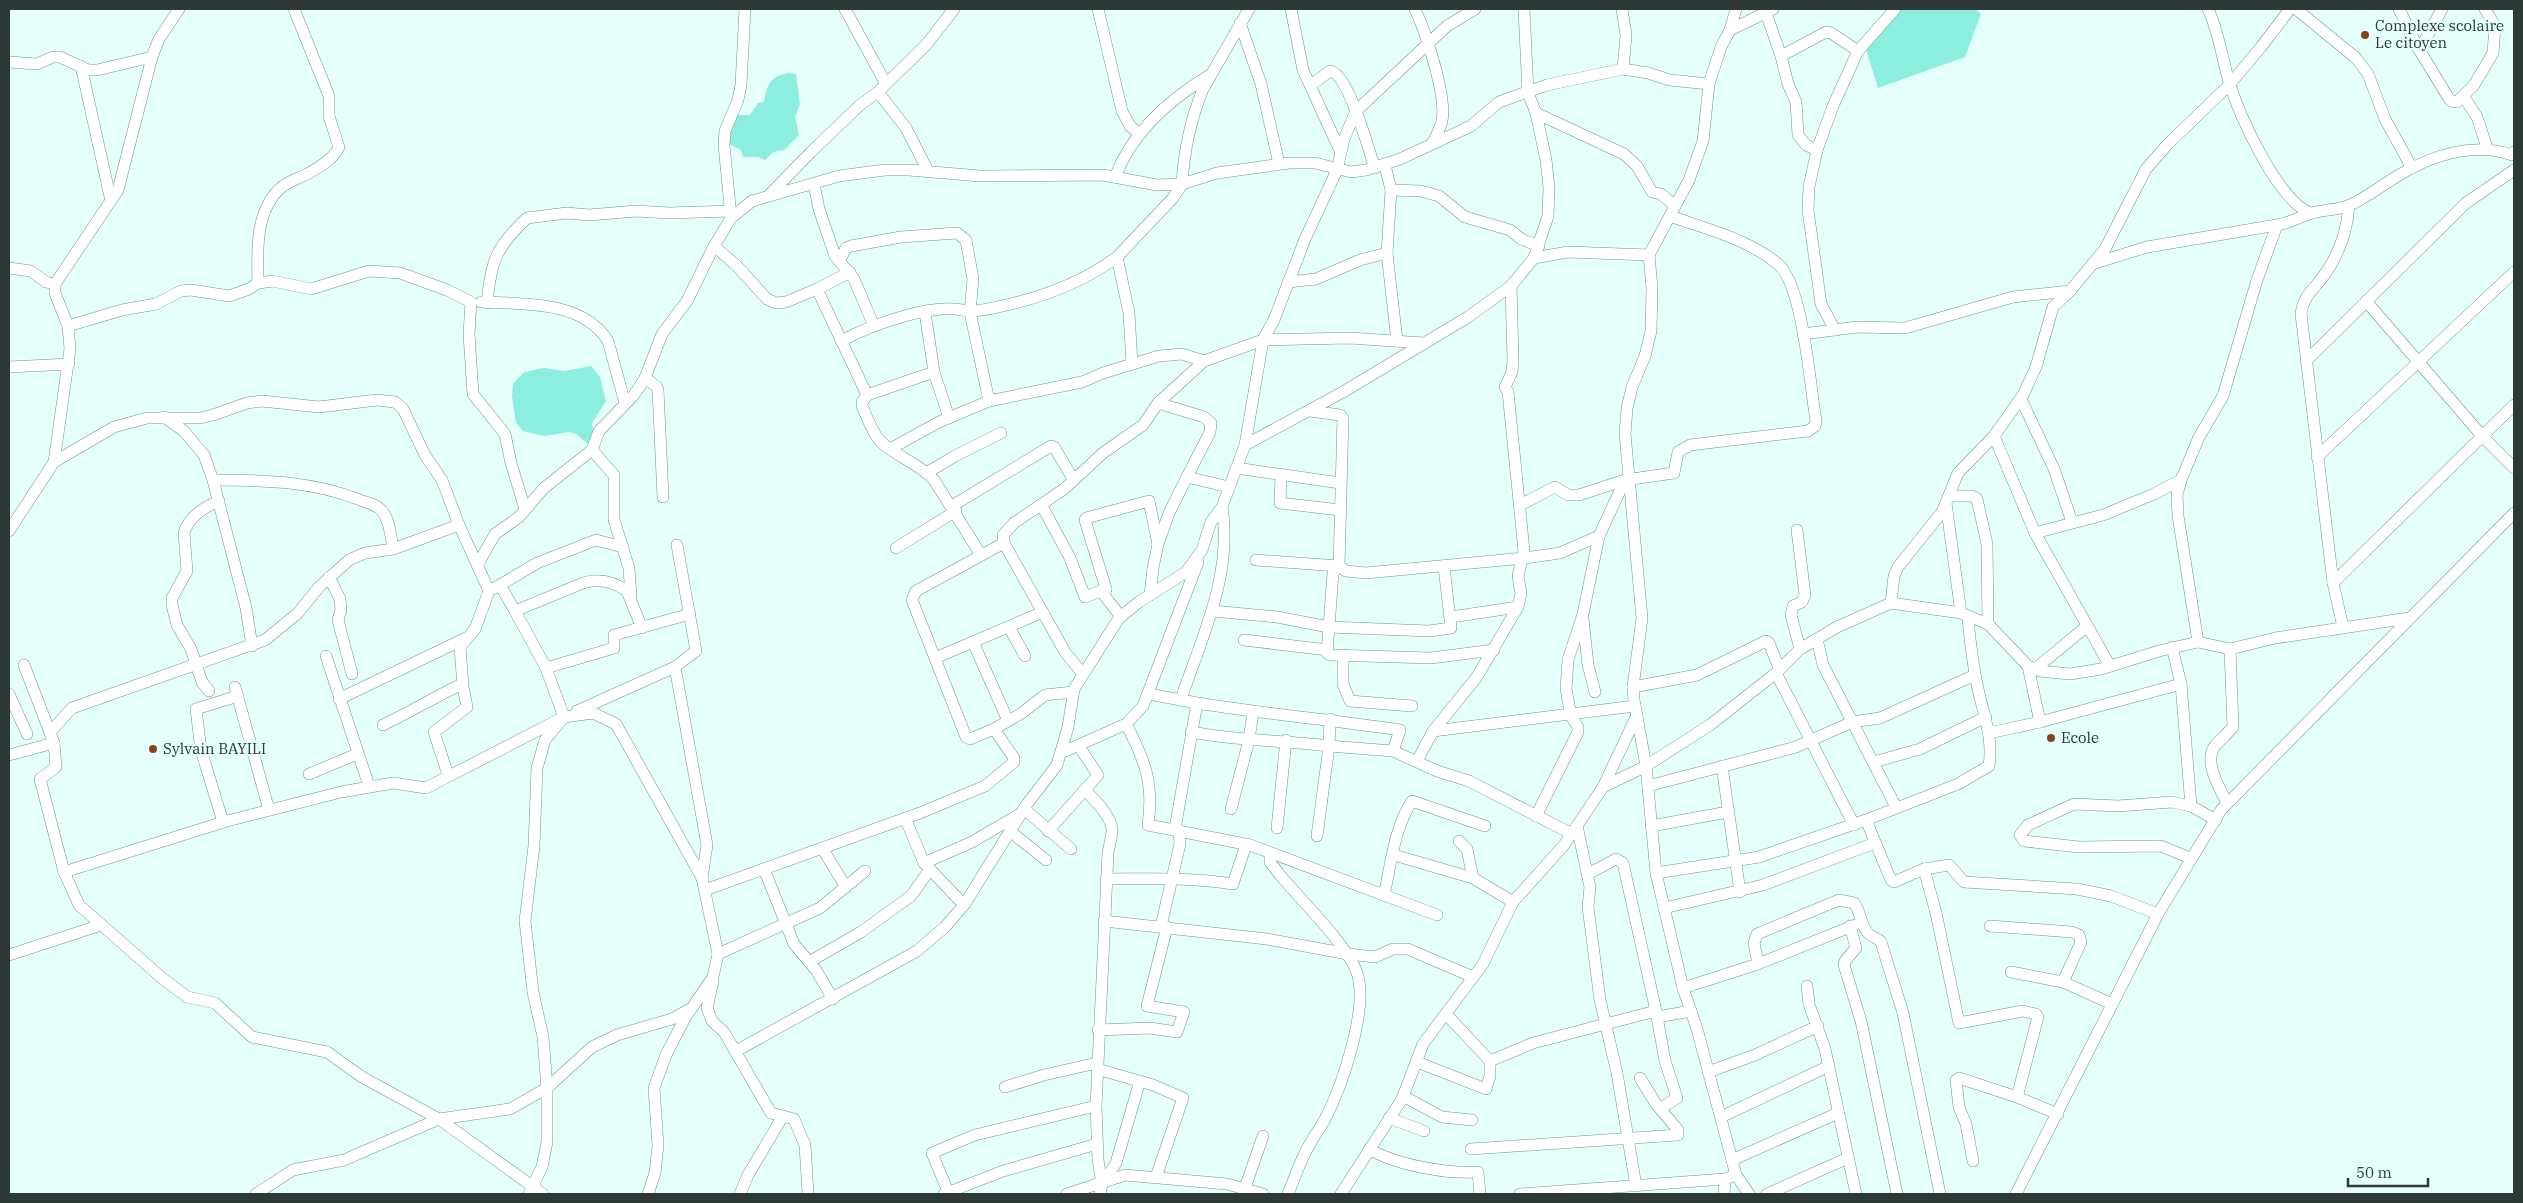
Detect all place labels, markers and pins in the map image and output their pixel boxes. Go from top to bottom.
place label: Complexe scolaire Le citoyen [2375,16,2504,52]
marker: Complexe scolaire Le citoyen [2359,29,2371,41]
place label: Ecole [2061,728,2099,747]
marker: Ecole [2045,732,2057,744]
place label: Sylvain BAYILI [163,739,266,758]
marker: Sylvain BAYILI [147,743,159,755]

